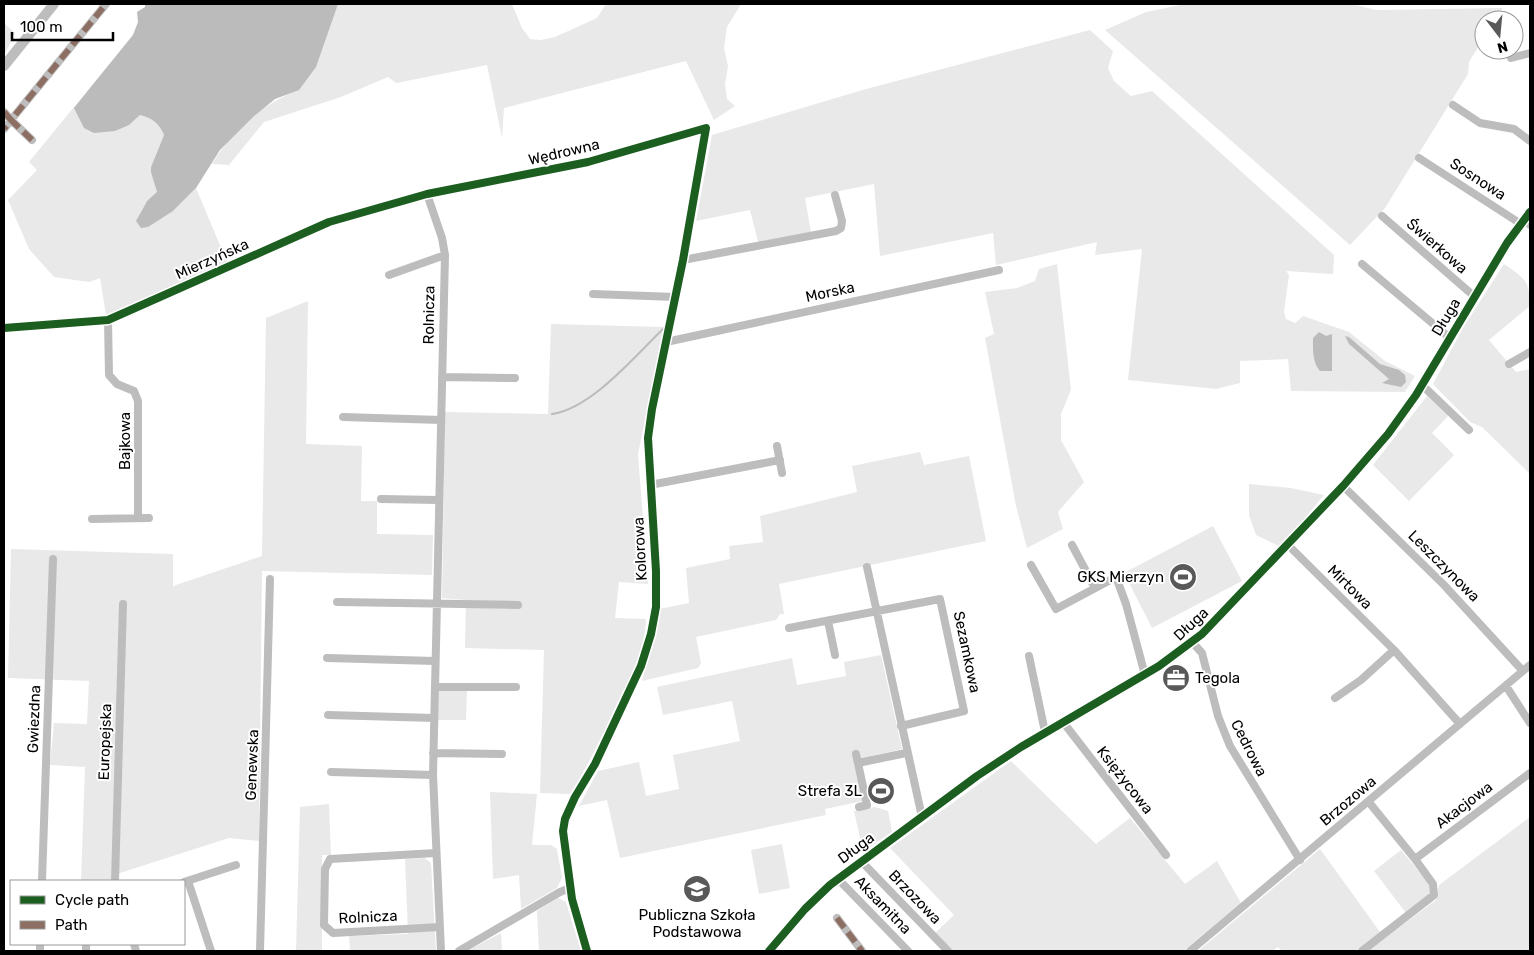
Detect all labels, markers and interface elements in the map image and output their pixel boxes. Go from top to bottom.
scale bar [12,10,114,42]
north arrow [1474,10,1524,60]
text: 100 m [20,18,62,36]
text: N [1495,37,1510,57]
street label: Wędrowna [527,135,601,169]
street label: Sosnowa [1447,154,1509,204]
street label: Świerkowa [1403,215,1471,277]
street label: Mierzyńska [173,235,251,283]
street label: Morska [804,278,856,306]
street label: Rolnicza [419,285,439,345]
street label: Długa [1428,295,1464,339]
street label: Bajkowa [116,412,134,470]
street label: Kolorowa [629,517,651,581]
street label: Leszczynowa [1405,527,1483,605]
street label: Mirtowa [1324,561,1376,613]
sports icon: GKS Mierzyn [1168,562,1198,592]
place label: GKS Mierzyn [1077,568,1164,586]
street label: Długa [1170,604,1212,644]
street label: Sezamkowa [950,610,984,694]
office icon: Tegola [1161,663,1191,693]
place label: Tegola [1195,669,1240,687]
street label: Gwiezdna [24,685,44,753]
street label: Europejska [95,703,115,781]
street label: Cedrowa [1227,717,1271,779]
street label: Genewska [242,729,262,801]
street label: Księżycowa [1093,743,1157,817]
street label: Brzozowa [1316,772,1380,830]
sports icon: Strefa 3L [866,776,896,806]
street label: Akacjowa [1432,778,1496,832]
place label: Strefa 3L [798,782,863,800]
street label: Długa [834,829,878,867]
street label: Brzozowa [885,866,945,928]
street label: Aksamitna [851,872,915,938]
school or university icon: Publiczna Szkoła Podstawowa [682,874,712,904]
legend [10,880,185,945]
text: Cycle path [55,891,129,909]
street label: Rolnicza [338,906,398,928]
place label: Publiczna Szkoła Podstawowa [638,906,756,941]
text: Path [55,916,88,934]

